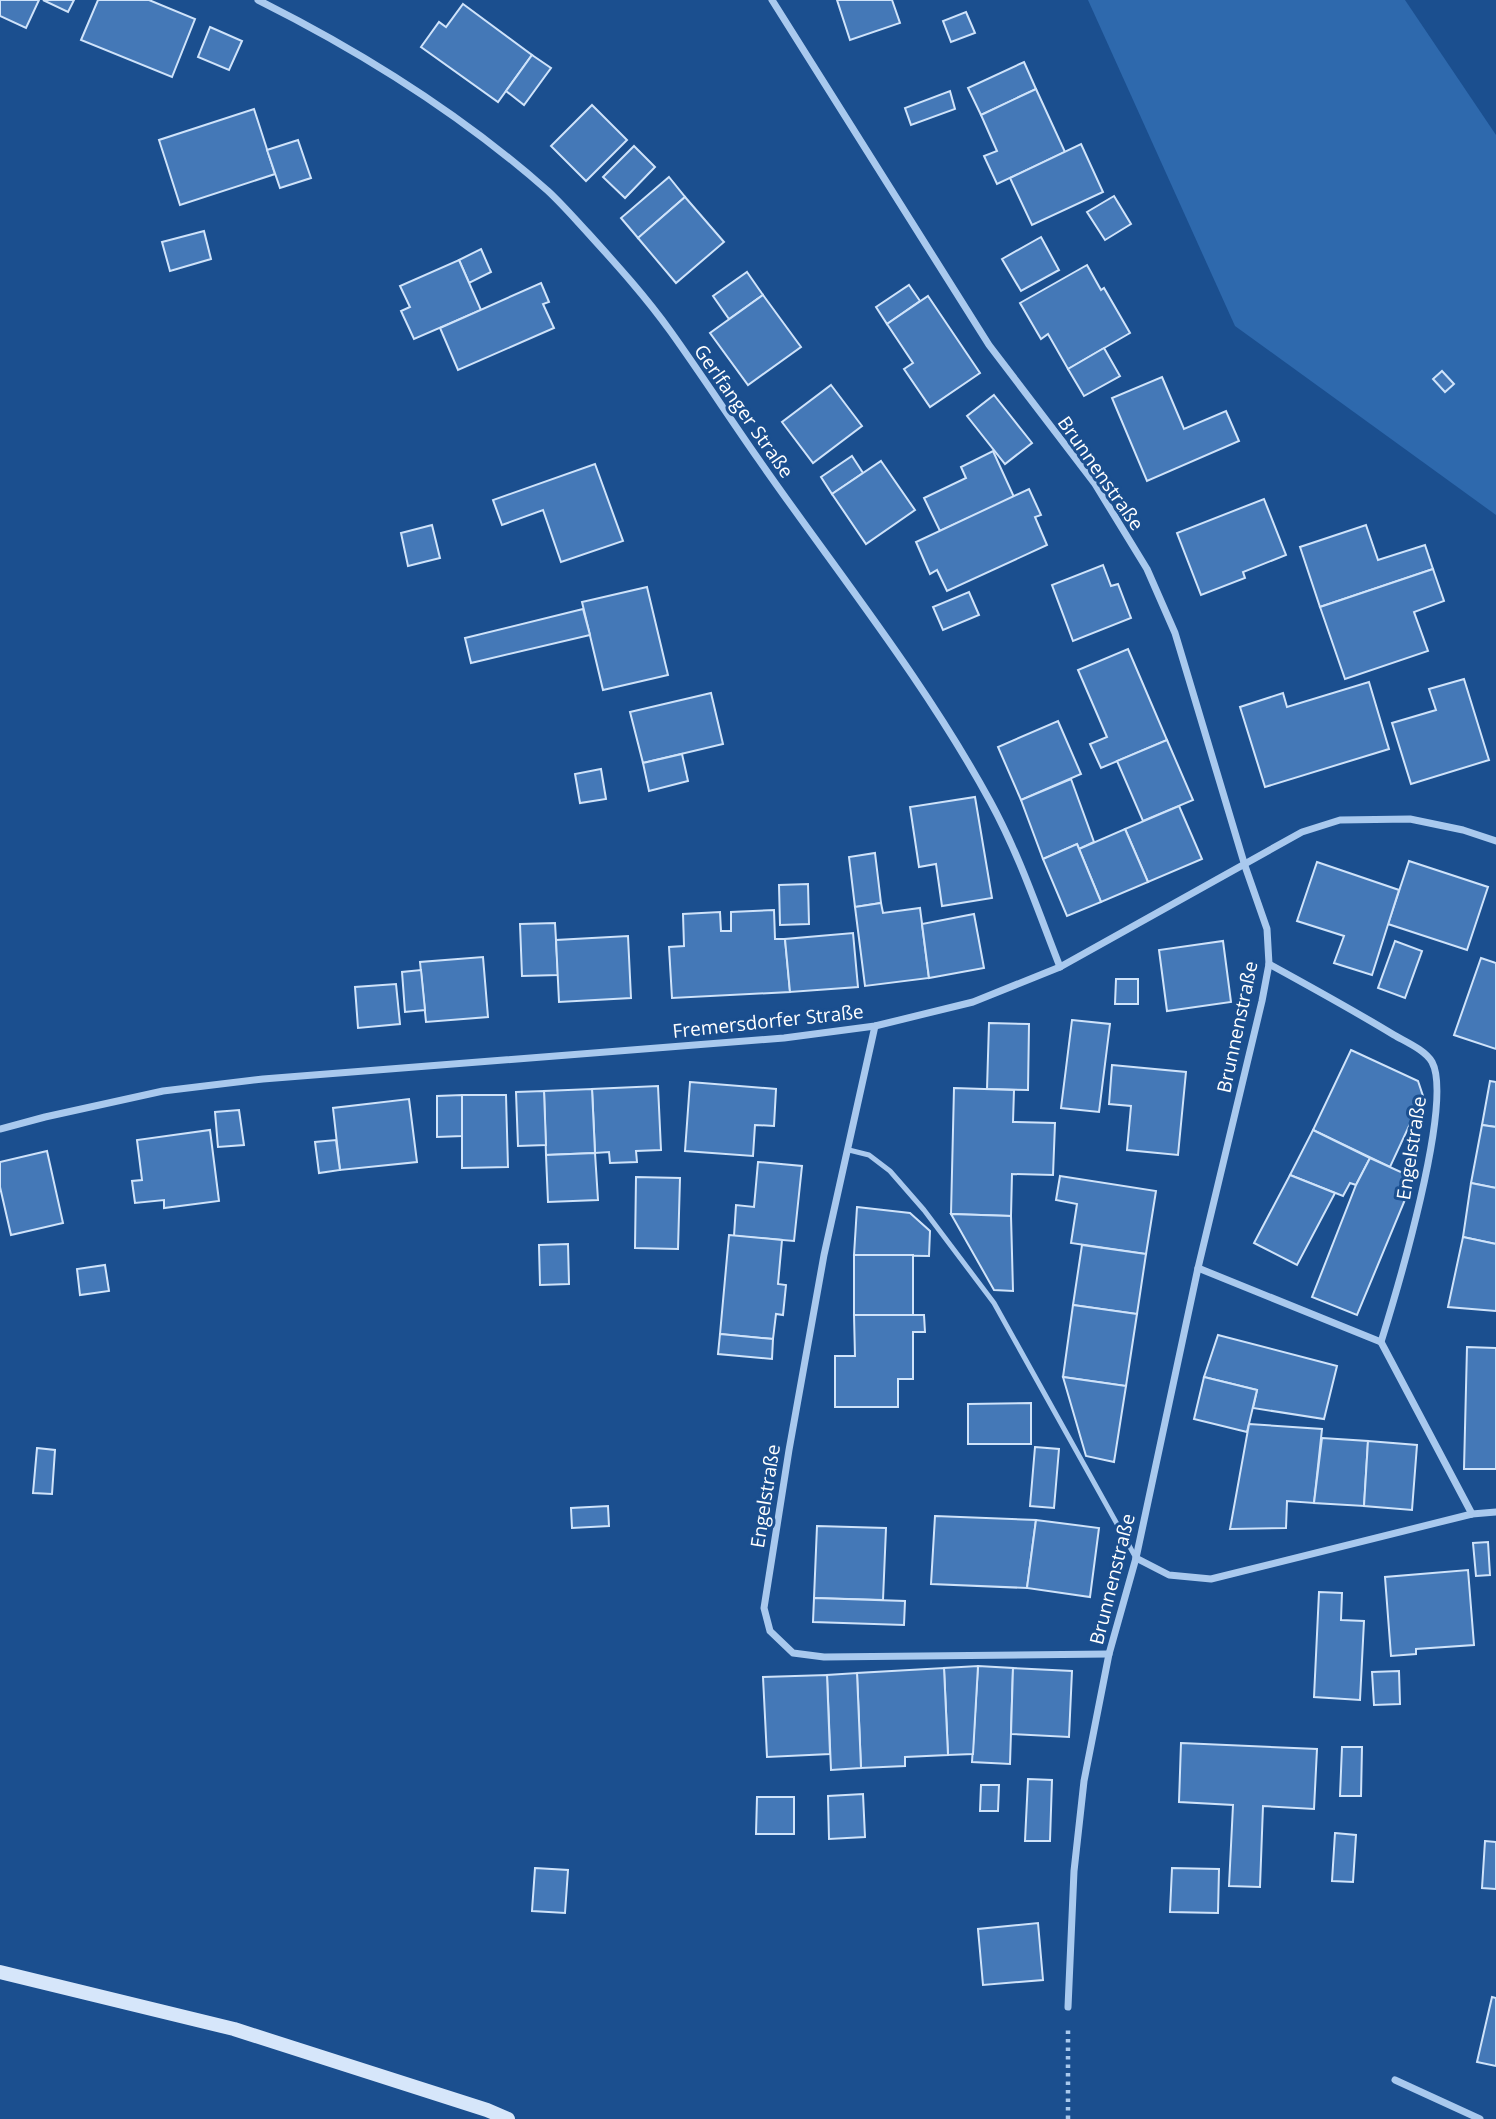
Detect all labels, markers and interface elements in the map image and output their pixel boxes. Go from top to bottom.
street label: Gerlfanger Straße [688,339,800,483]
street label: Brunnenstraße [1052,411,1150,535]
street label: Brunnenstraße [1210,959,1264,1095]
street label: Fremersdorfer Straße [671,998,865,1044]
street label: Engelstraße [1390,1094,1432,1202]
street label: Engelstraße [744,1442,786,1550]
street label: Brunnenstraße [1083,1511,1141,1647]

